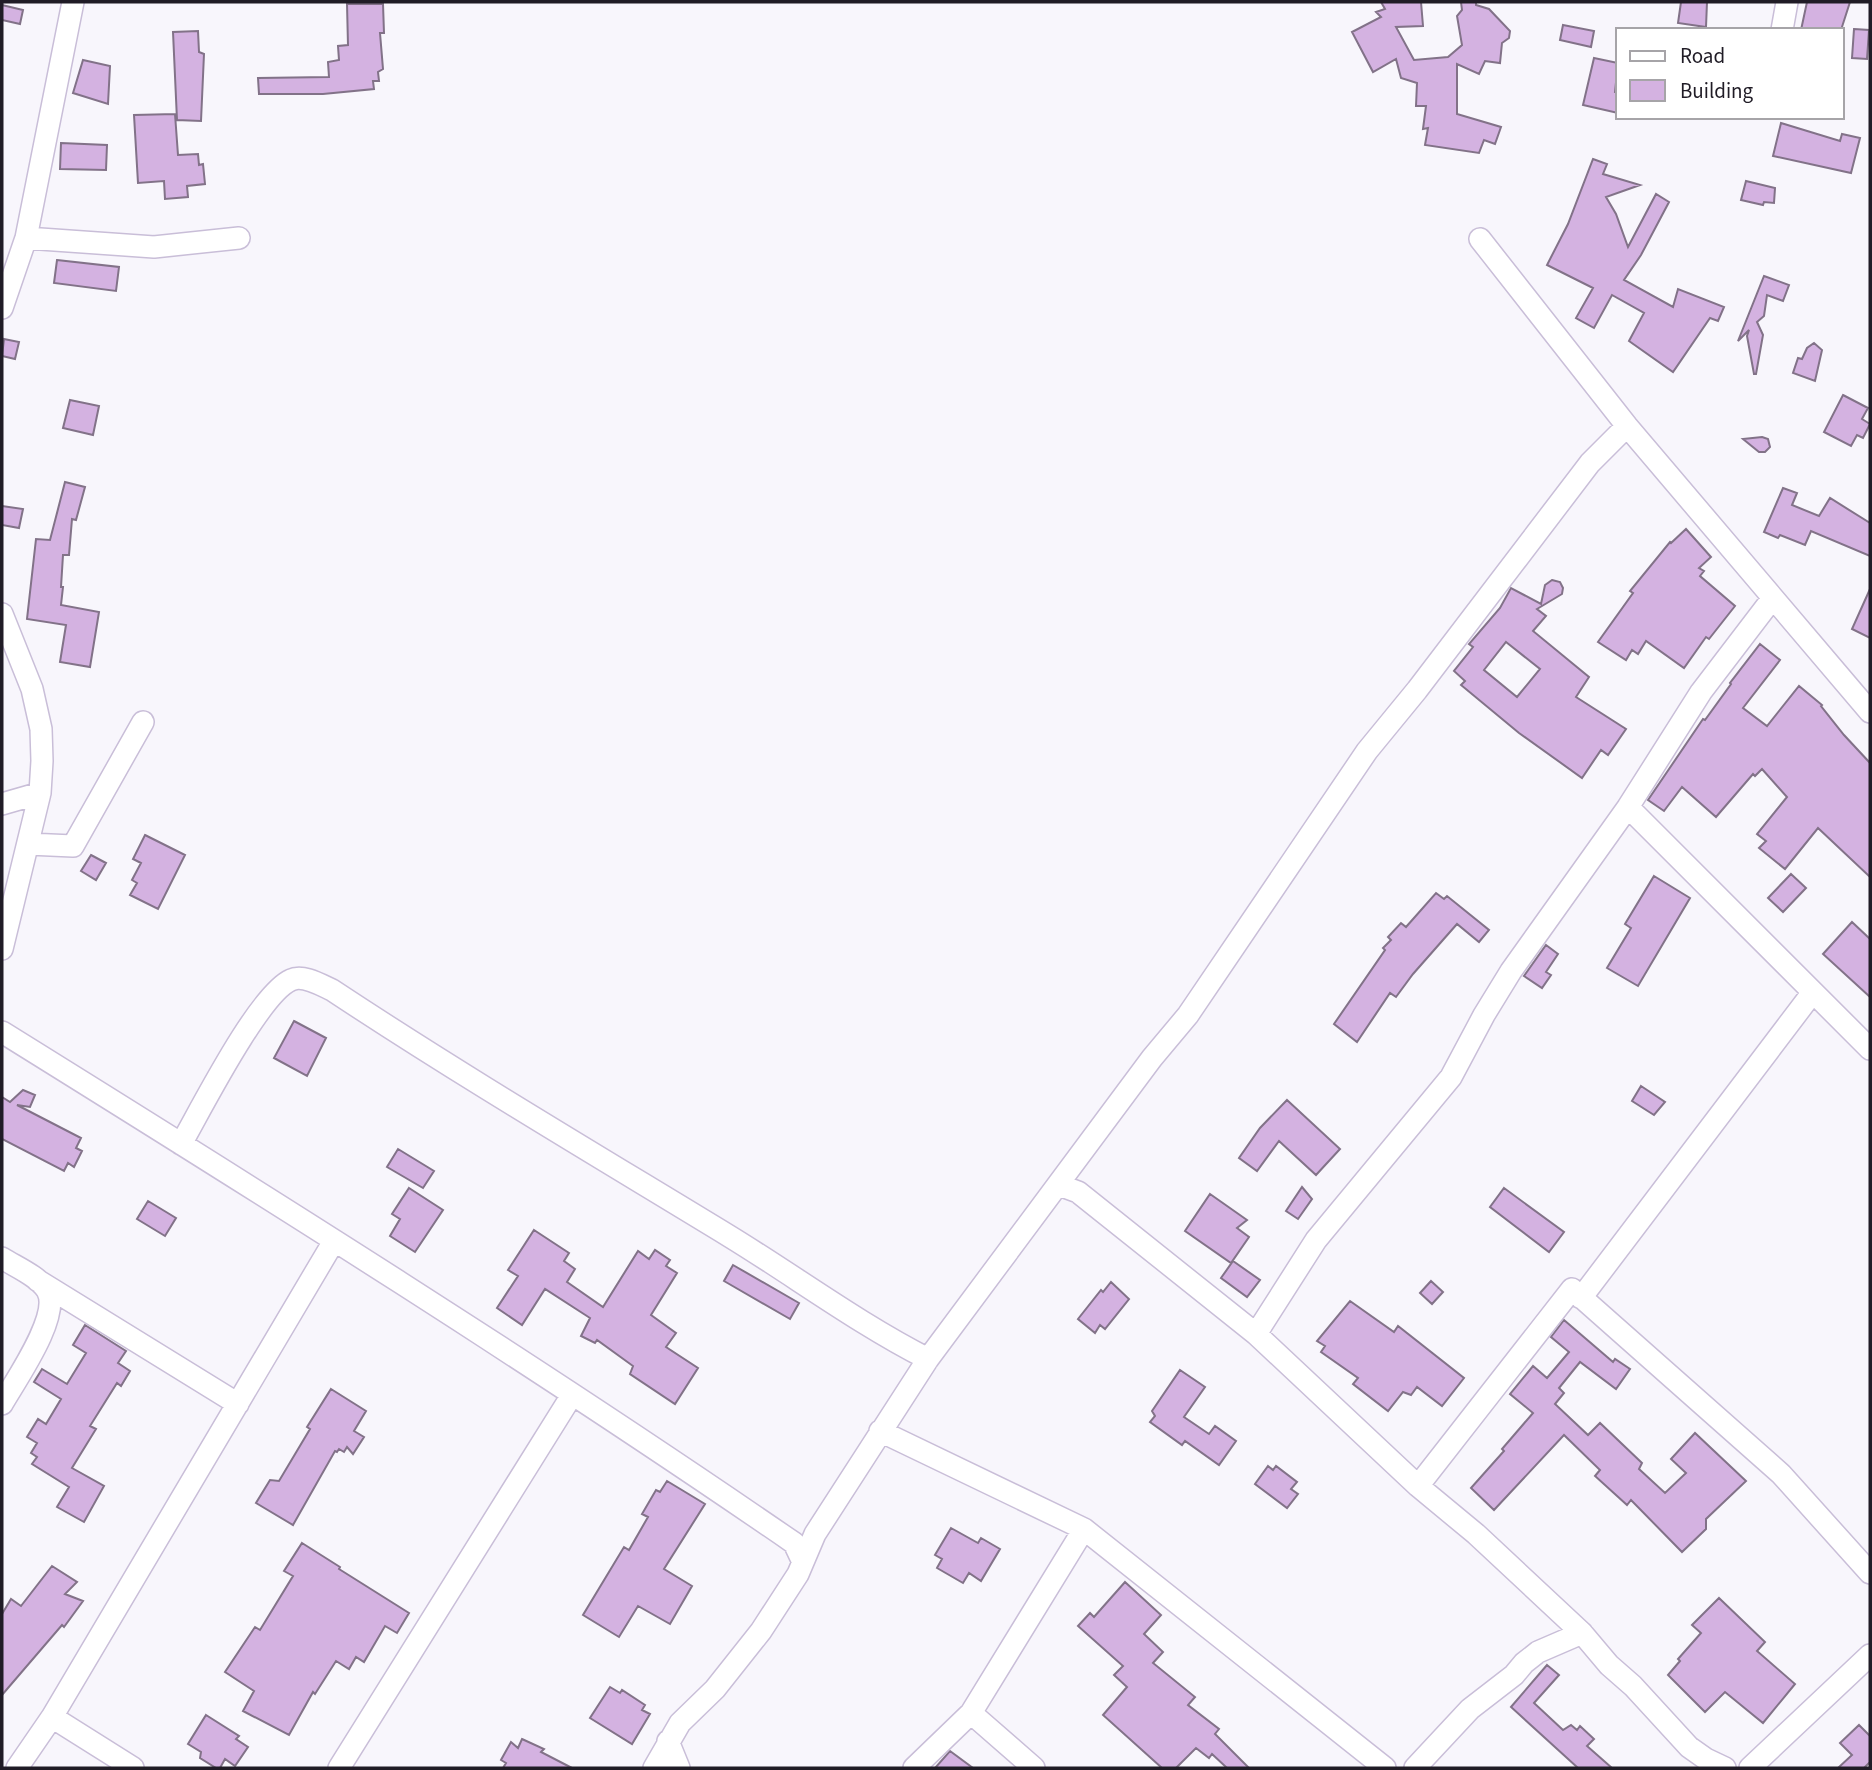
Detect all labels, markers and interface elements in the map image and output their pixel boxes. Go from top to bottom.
legend [1616,28,1844,119]
text: Road [1680,41,1725,71]
text: Building [1680,76,1754,106]

